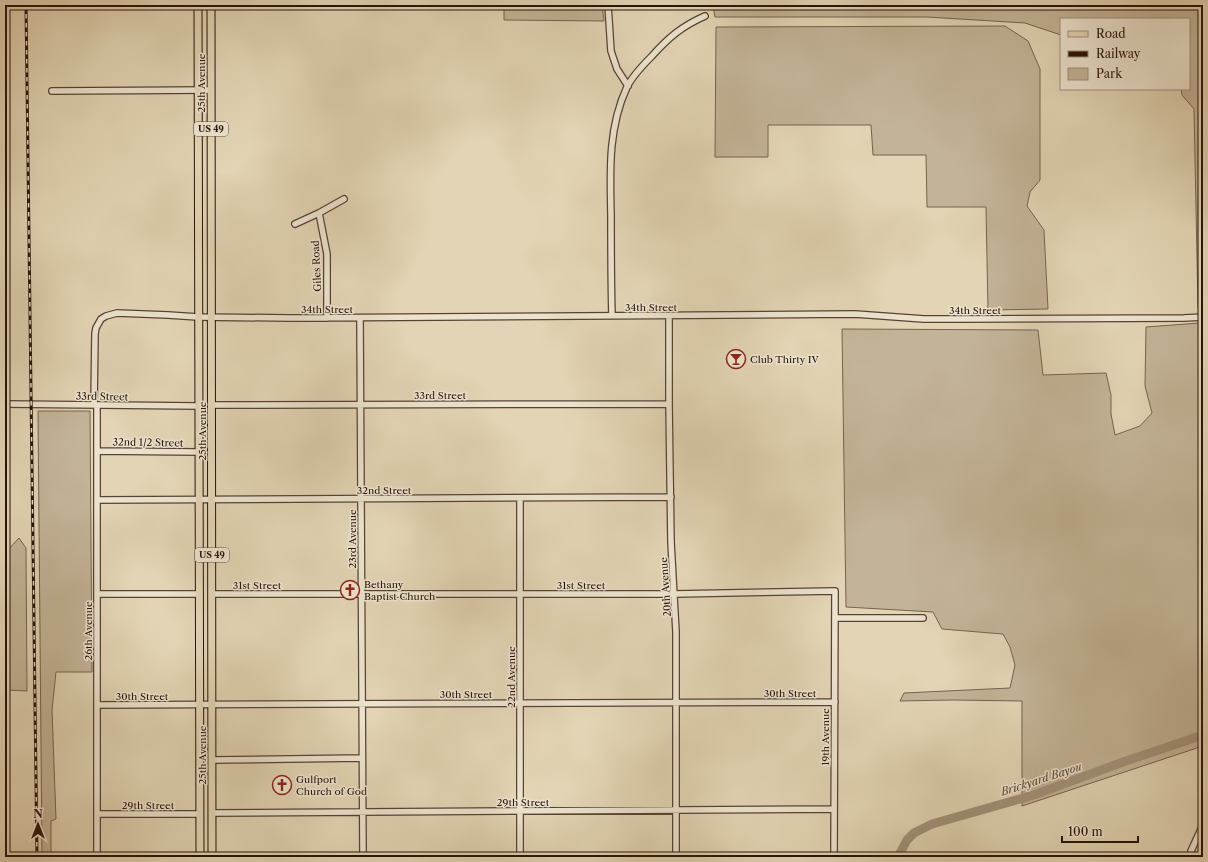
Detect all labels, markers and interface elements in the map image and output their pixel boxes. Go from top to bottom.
legend [1060,18,1190,90]
text: Road [1096,26,1126,41]
text: Railway [1096,46,1141,61]
street label: 25th Avenue [195,53,208,112]
text: Park [1096,66,1123,81]
road number: US 49 [194,122,228,136]
street label: Giles Road [309,240,324,292]
street label: 34th Street [625,301,678,314]
street label: 34th Street [301,303,354,316]
street label: 34th Street [949,304,1002,317]
bar icon: Club Thirty IV [725,348,747,370]
place label: Club Thirty IV [750,353,820,366]
street label: 33rd Street [414,389,467,402]
street label: 33rd Street [76,390,129,403]
street label: 25th Avenue [196,401,209,460]
street label: 32nd 1/2 Street [112,435,184,450]
street label: 32nd Street [357,484,412,497]
street label: 23rd Avenue [346,509,359,569]
road number: US 49 [195,548,229,562]
street label: 20th Avenue [657,556,674,617]
place label: Bethany Baptist Church [364,578,436,603]
street label: 31st Street [233,579,282,592]
church icon: Bethany Baptist Church [339,579,361,601]
street label: 31st Street [557,579,606,592]
street label: 26th Avenue [82,601,95,661]
street label: 22nd Avenue [505,646,518,708]
street label: 30th Street [764,687,817,700]
street label: 30th Street [440,688,493,701]
street label: 30th Street [116,690,169,703]
street label: 19th Avenue [819,708,832,766]
street label: 25th Avenue [196,725,209,784]
water label: Brickyard Bayou [998,759,1084,799]
place label: Gulfport Church of God [296,773,367,798]
church icon: Gulfport Church of God [271,774,293,796]
street label: 29th Street [497,796,550,809]
street label: 29th Street [122,799,175,812]
north arrow [18,804,58,844]
text: N [33,807,43,821]
scale bar [1062,818,1138,844]
text: 100 m [1068,824,1103,839]

